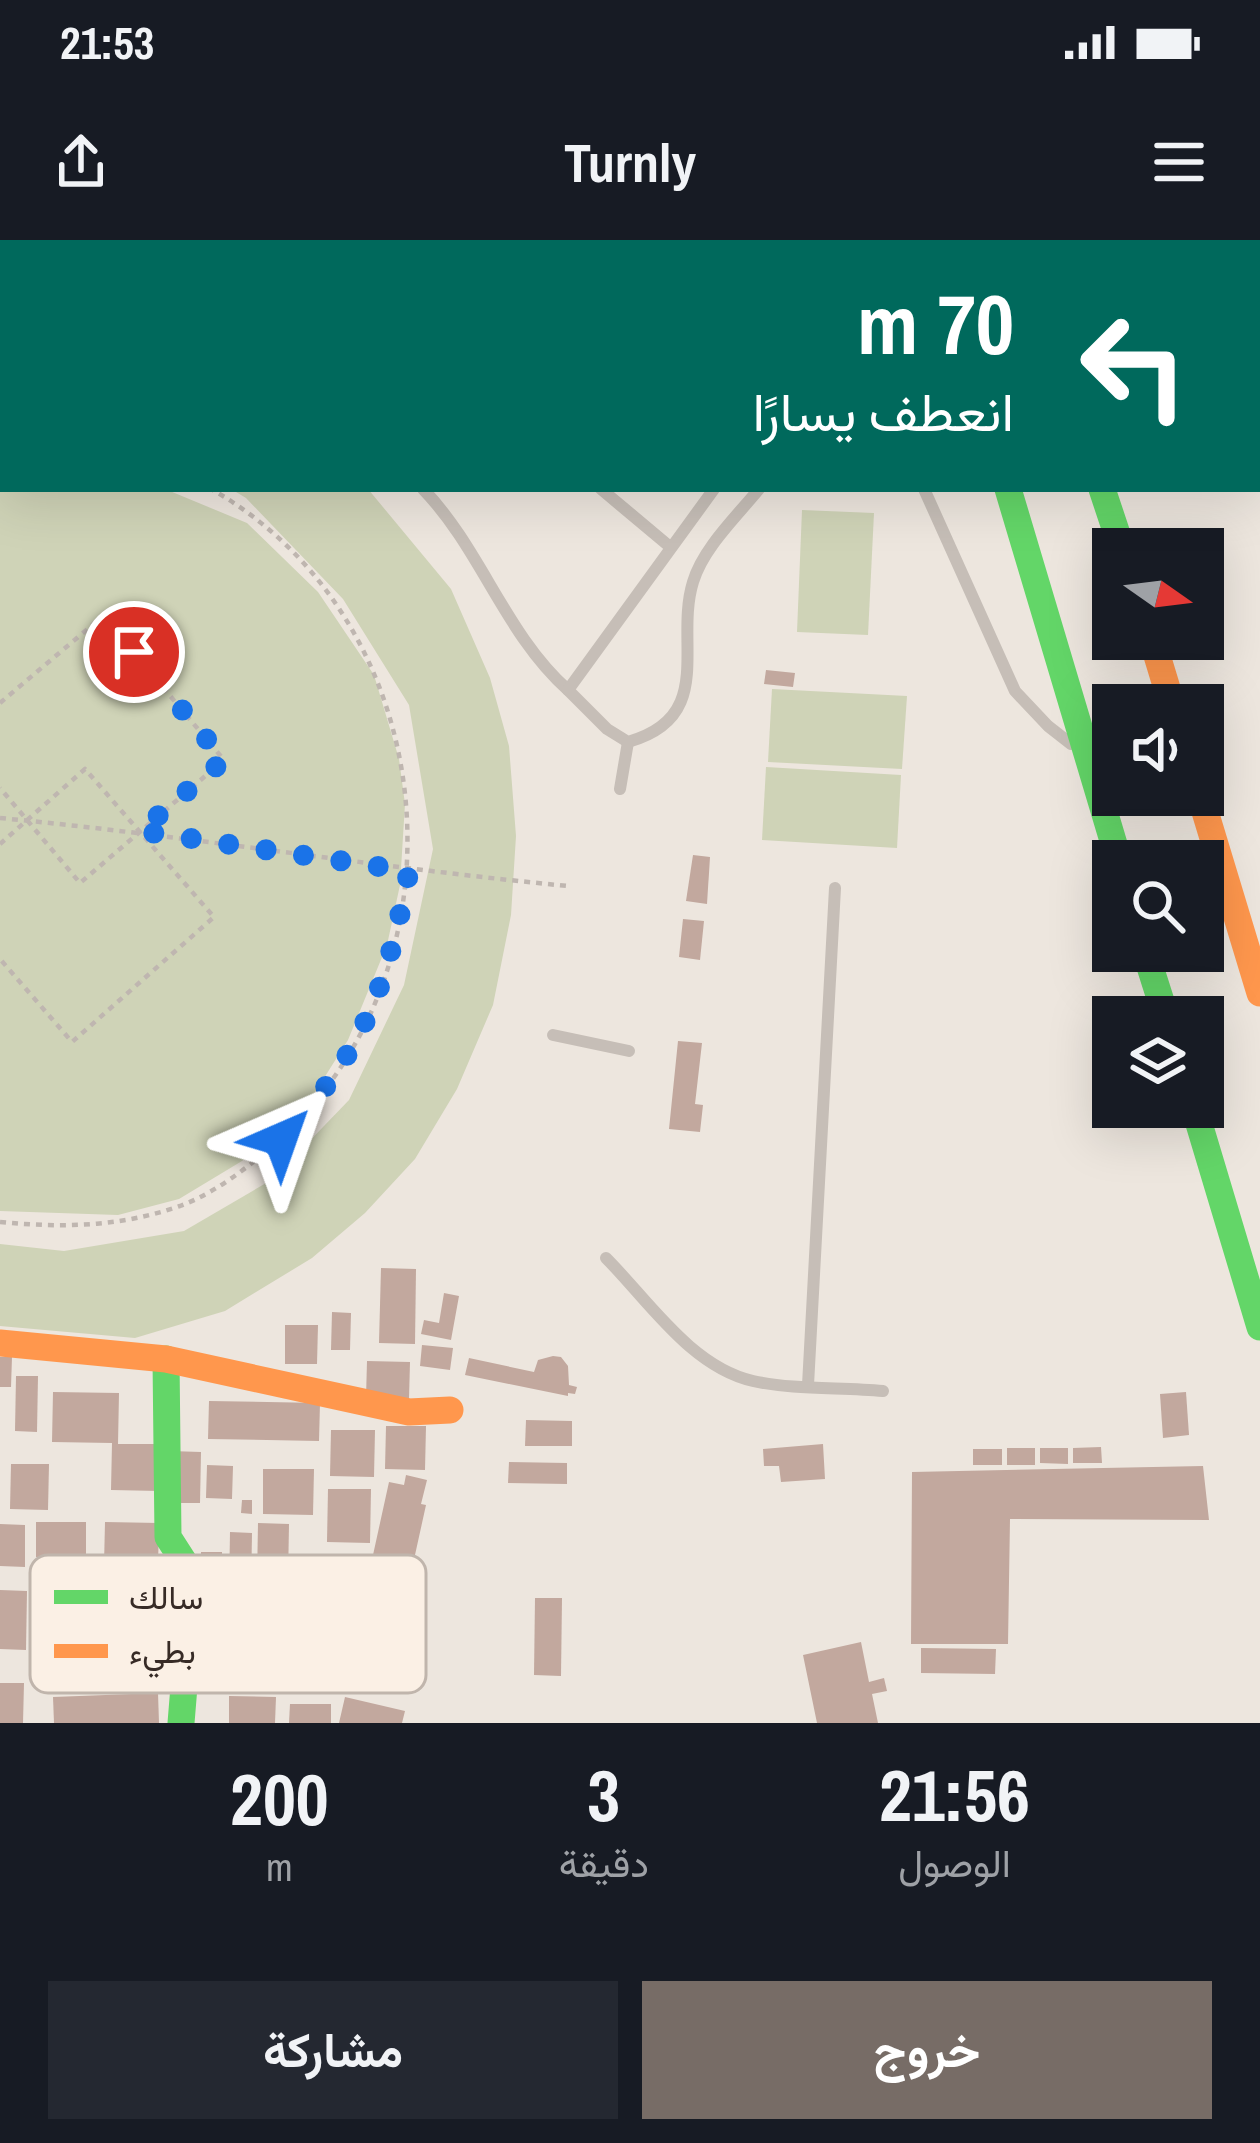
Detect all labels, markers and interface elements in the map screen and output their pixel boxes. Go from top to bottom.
text: 21:53 [60,12,154,73]
text: Turnly [564,126,696,199]
icon: share [48,129,114,195]
icon: menu [1146,129,1212,195]
text: 70 m [857,267,1014,380]
icon: left [1056,288,1212,444]
text: انعطف يسارًا [752,375,1014,448]
north arrow [1092,528,1224,660]
map controls [1092,528,1224,1128]
pin [83,601,185,703]
icon: arrive [101,619,167,685]
button: sound [1092,684,1224,816]
button: search [1092,840,1224,972]
button: layers [1092,996,1224,1128]
position arrow [218,1076,344,1202]
legend [30,1555,426,1693]
text: سالك [129,1575,203,1619]
text: بطيء [129,1629,196,1678]
text: 3 [587,1746,620,1843]
text: 21:56 [879,1746,1030,1843]
text: 200 [230,1750,329,1847]
text: دقيقة [559,1837,649,1889]
text: الوصول [898,1837,1011,1889]
text: m [266,1841,293,1893]
button: مشاركة [48,1981,618,2119]
button: خروج [642,1981,1212,2119]

